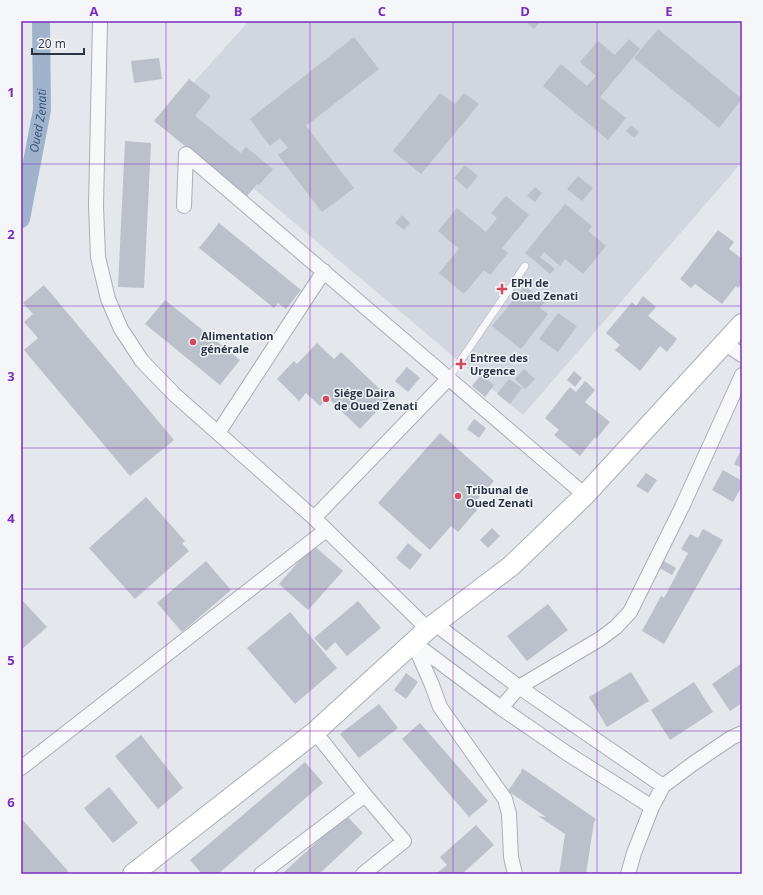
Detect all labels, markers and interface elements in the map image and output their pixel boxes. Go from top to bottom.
text: A [90,2,99,20]
text: B [234,2,243,20]
text: C [378,2,386,20]
text: D [520,2,530,20]
text: E [665,2,673,20]
scale bar [32,30,84,56]
text: 20 m [38,35,66,52]
text: 1 [7,83,15,101]
water label: Oued Zenati [25,88,50,154]
text: 2 [7,225,15,243]
place label: EPH de Oued Zenati [511,275,578,303]
marker: EPH de Oued Zenati [496,283,508,295]
place label: Alimentation générale [201,328,273,356]
marker: Alimentation générale [188,337,198,347]
place label: Entree des Urgence [470,350,528,378]
marker: Entree des Urgence [455,358,467,370]
text: 3 [7,367,15,385]
place label: Siége Daira de Oued Zenati [334,385,418,413]
marker: Siége Daira de Oued Zenati [321,394,331,404]
place label: Tribunal de Oued Zenati [466,482,533,510]
marker: Tribunal de Oued Zenati [453,491,463,501]
text: 4 [7,509,15,527]
text: 5 [7,651,15,669]
text: 6 [7,793,15,811]

